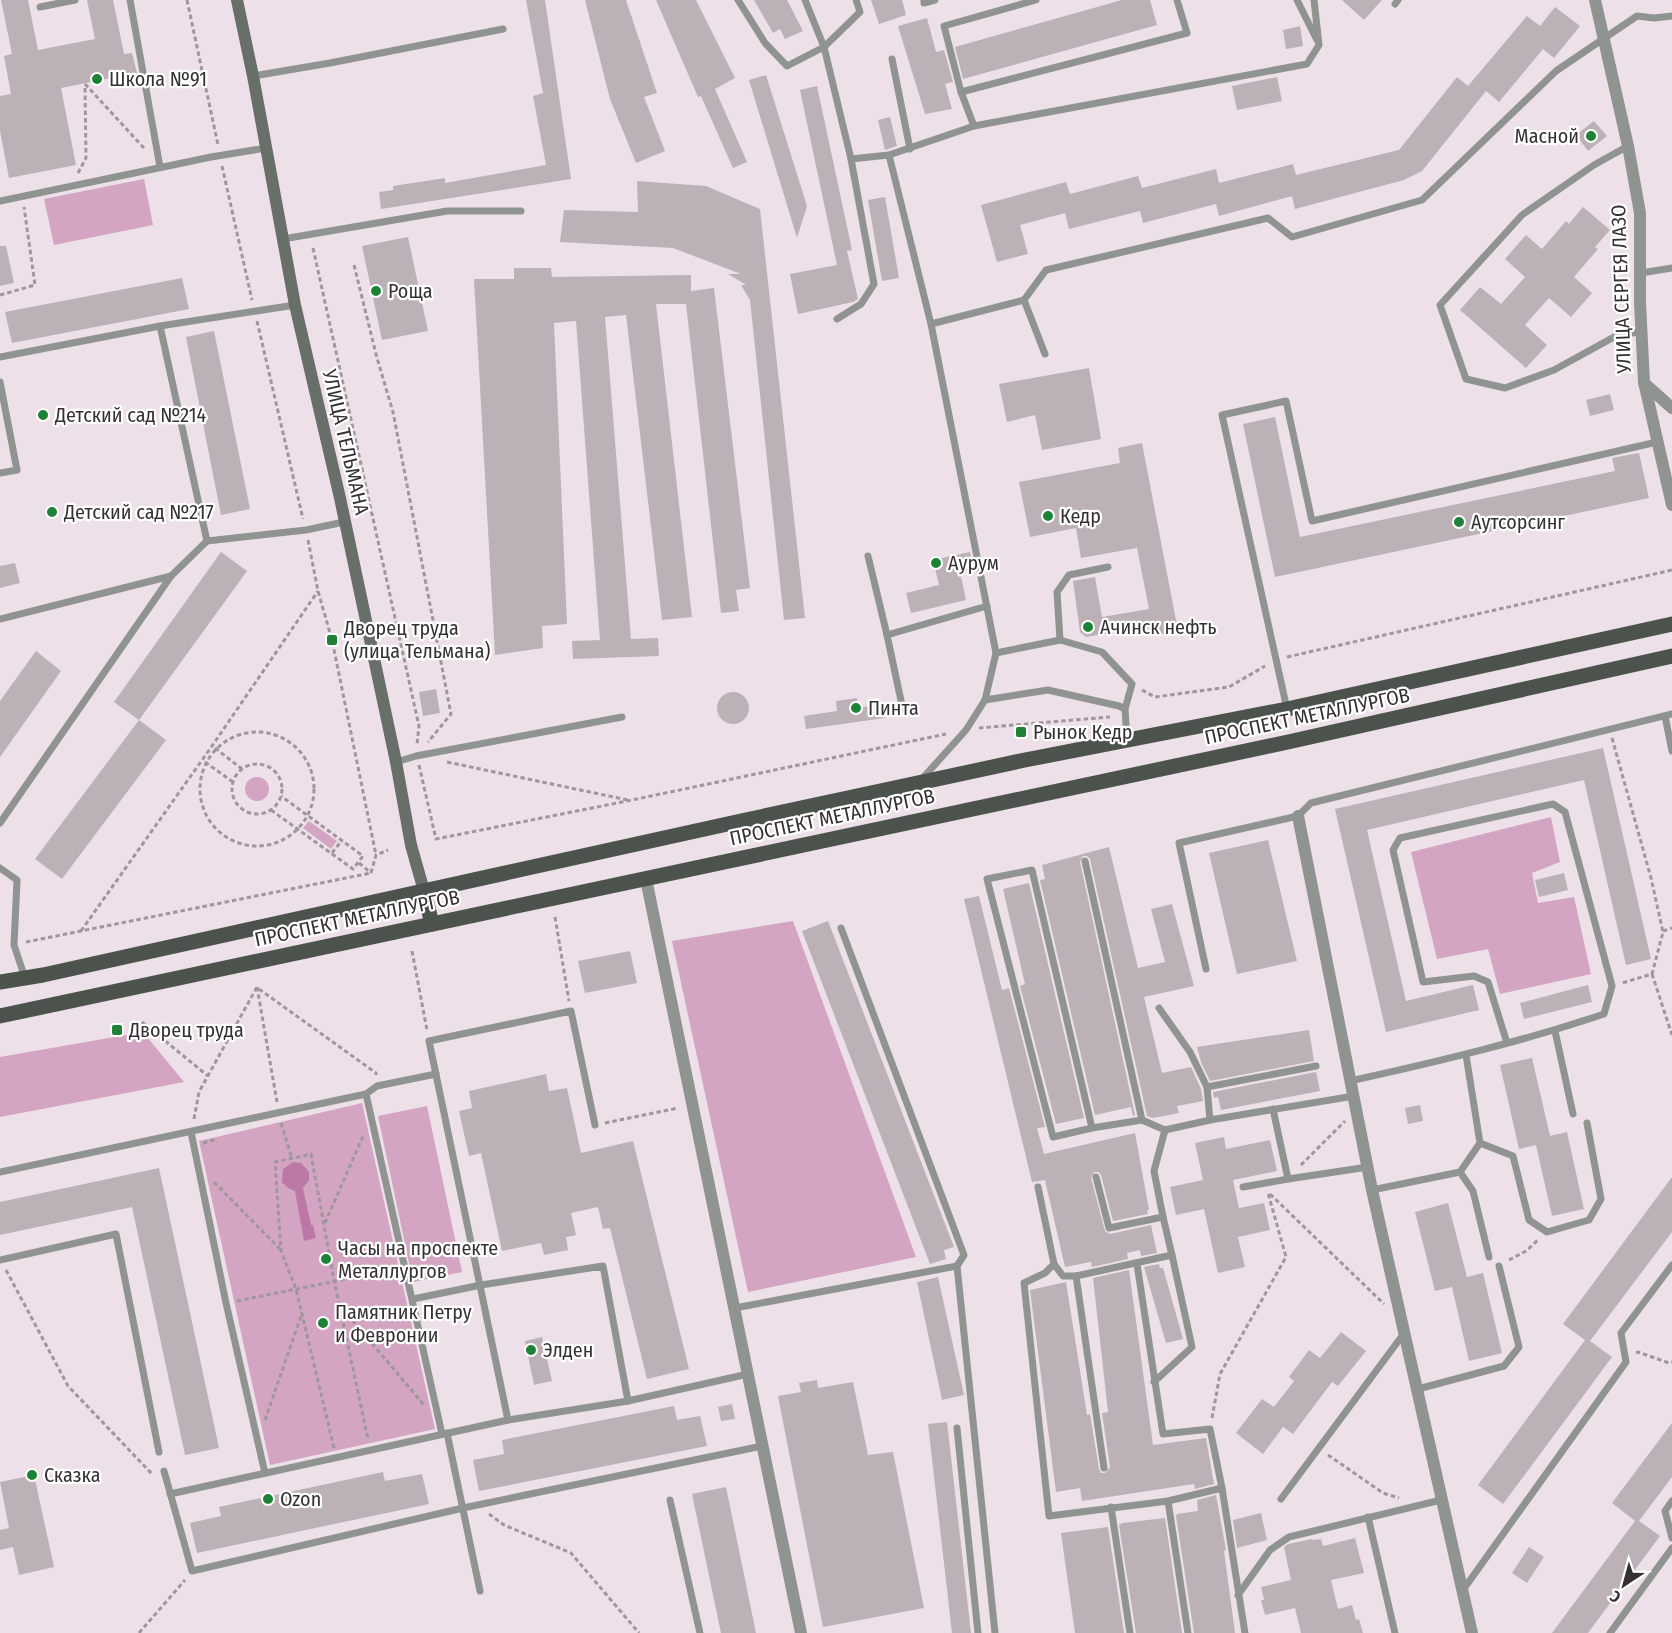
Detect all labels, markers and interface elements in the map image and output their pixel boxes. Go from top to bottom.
place label: Школа №91 [109,67,207,91]
marker: Школа №91 [90,72,104,86]
place label: Масной [1515,124,1579,148]
marker: Масной [1584,129,1598,143]
street label: УЛИЦА СЕРГЕЯ ЛАЗО [1606,204,1636,375]
place label: Роща [388,279,433,303]
marker: Роща [369,284,383,298]
street label: УЛИЦА ТЕЛЬМАНА [317,366,375,518]
place label: Детский сад №214 [54,403,207,427]
marker: Детский сад №214 [36,408,50,422]
place label: Детский сад №217 [63,500,214,524]
place label: Кедр [1060,504,1101,528]
marker: Детский сад №217 [45,505,59,519]
marker: Кедр [1041,509,1055,523]
place label: Аутсорсинг [1471,510,1565,534]
marker: Аутсорсинг [1452,515,1466,529]
place label: Аурум [948,551,999,575]
marker: Аурум [929,556,943,570]
place label: Ачинск нефть [1100,615,1217,639]
place label: Дворец труда (улица Тельмана) [343,616,490,663]
marker: Ачинск нефть [1081,620,1095,634]
marker: Дворец труда (улица Тельмана) [325,633,339,647]
street label: ПРОСПЕКТ МЕТАЛЛУРГОВ [1202,683,1412,749]
place label: Пинта [868,696,919,720]
marker: Пинта [849,701,863,715]
place label: Рынок Кедр [1033,720,1132,744]
marker: Рынок Кедр [1014,725,1028,739]
street label: ПРОСПЕКТ МЕТАЛЛУРГОВ [727,784,937,850]
street label: ПРОСПЕКТ МЕТАЛЛУРГОВ [252,885,462,951]
place label: Дворец труда [128,1018,244,1042]
marker: Дворец труда [110,1023,124,1037]
place label: Часы на проспекте Металлургов [338,1236,498,1283]
marker: Часы на проспекте Металлургов [319,1252,333,1266]
place label: Памятник Петру и Февронии [335,1300,472,1347]
marker: Памятник Петру и Февронии [316,1316,330,1330]
place label: Элден [543,1338,593,1362]
marker: Элден [524,1343,538,1357]
place label: Сказка [44,1463,101,1487]
marker: Сказка [25,1468,39,1482]
place label: Ozon [280,1487,321,1511]
marker: Ozon [261,1492,275,1506]
north arrow [1594,1555,1654,1615]
text: С [1606,1586,1624,1607]

